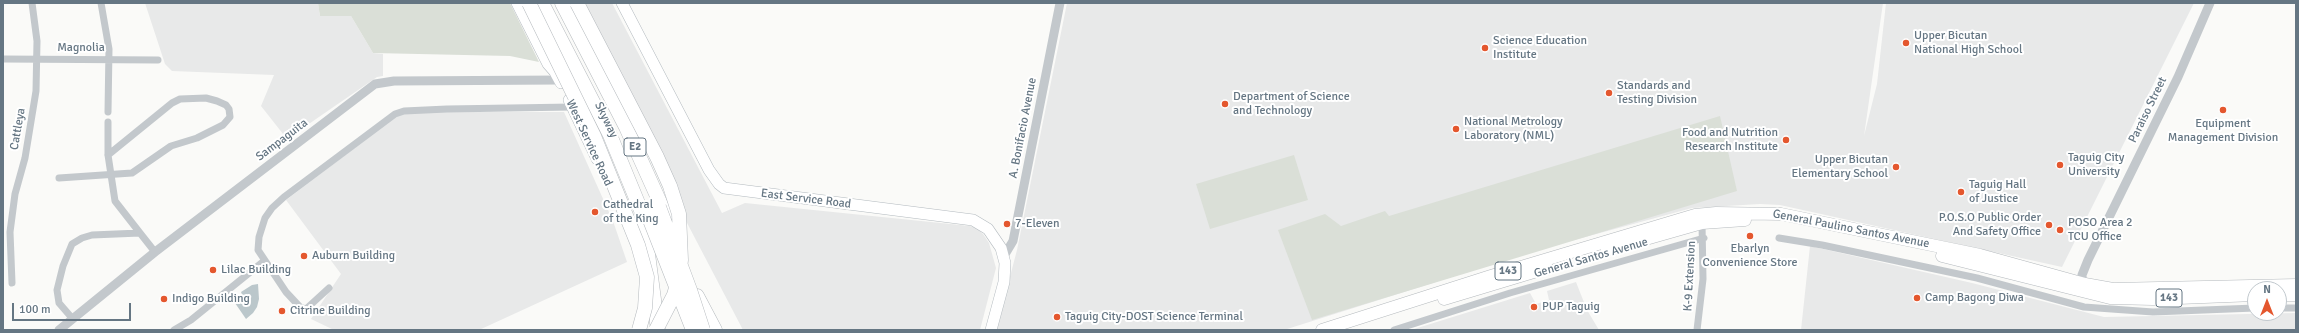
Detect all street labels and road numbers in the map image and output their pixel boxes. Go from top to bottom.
street label: Magnolia [57,41,105,55]
street label: Paraiso Street [2126,75,2170,145]
street label: A. Bonifacio Avenue [1006,76,1040,180]
street label: West Service Road [563,97,615,189]
street label: Skyway [591,100,621,140]
street label: Cattleya [7,107,29,151]
street label: Sampaguita [253,116,311,164]
road number: E2 [624,138,646,156]
street label: East Service Road [760,186,852,212]
street label: General Paulino Santos Avenue [1771,207,1931,251]
street label: General Santos Avenue [1532,235,1650,281]
street label: K-9 Extension [1681,240,1699,312]
road number: 143 [1495,262,1521,280]
road number: 143 [2156,289,2182,307]

